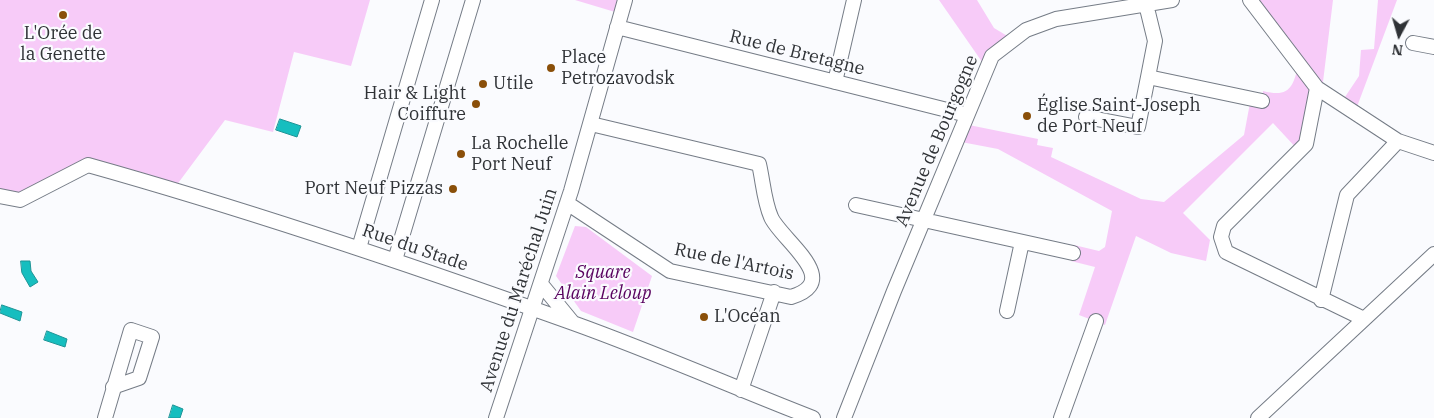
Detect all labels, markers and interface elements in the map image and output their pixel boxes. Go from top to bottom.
marker: L'Orée de la Genette [57,9,69,21]
north arrow [1374,10,1424,60]
place label: L'Orée de la Genette [20,23,106,66]
street label: Rue de Bretagne [727,26,867,80]
text: N [1391,40,1404,59]
place label: Place Petrozavodsk [561,47,675,90]
street label: Avenue de Bourgogne [891,52,983,230]
marker: Place Petrozavodsk [545,62,557,74]
place label: Utile [493,73,533,95]
marker: Utile [477,78,489,90]
place label: Hair & Light Coiffure [363,83,466,126]
place label: Église Saint-Joseph de Port Neuf [1037,95,1201,138]
marker: Hair & Light Coiffure [470,98,482,110]
marker: Église Saint-Joseph de Port Neuf [1021,110,1033,122]
place label: La Rochelle Port Neuf [471,133,568,176]
marker: La Rochelle Port Neuf [455,148,467,160]
place label: Port Neuf Pizzas [304,178,443,200]
marker: Port Neuf Pizzas [447,183,459,195]
street label: Avenue du Maréchal Juin [476,185,562,395]
street label: Rue du Stade [359,220,471,276]
street label: Rue de l'Artois [672,239,796,285]
park label: Square Alain Leloup [554,262,652,304]
place label: L'Océan [714,306,781,328]
marker: L'Océan [698,311,710,323]

